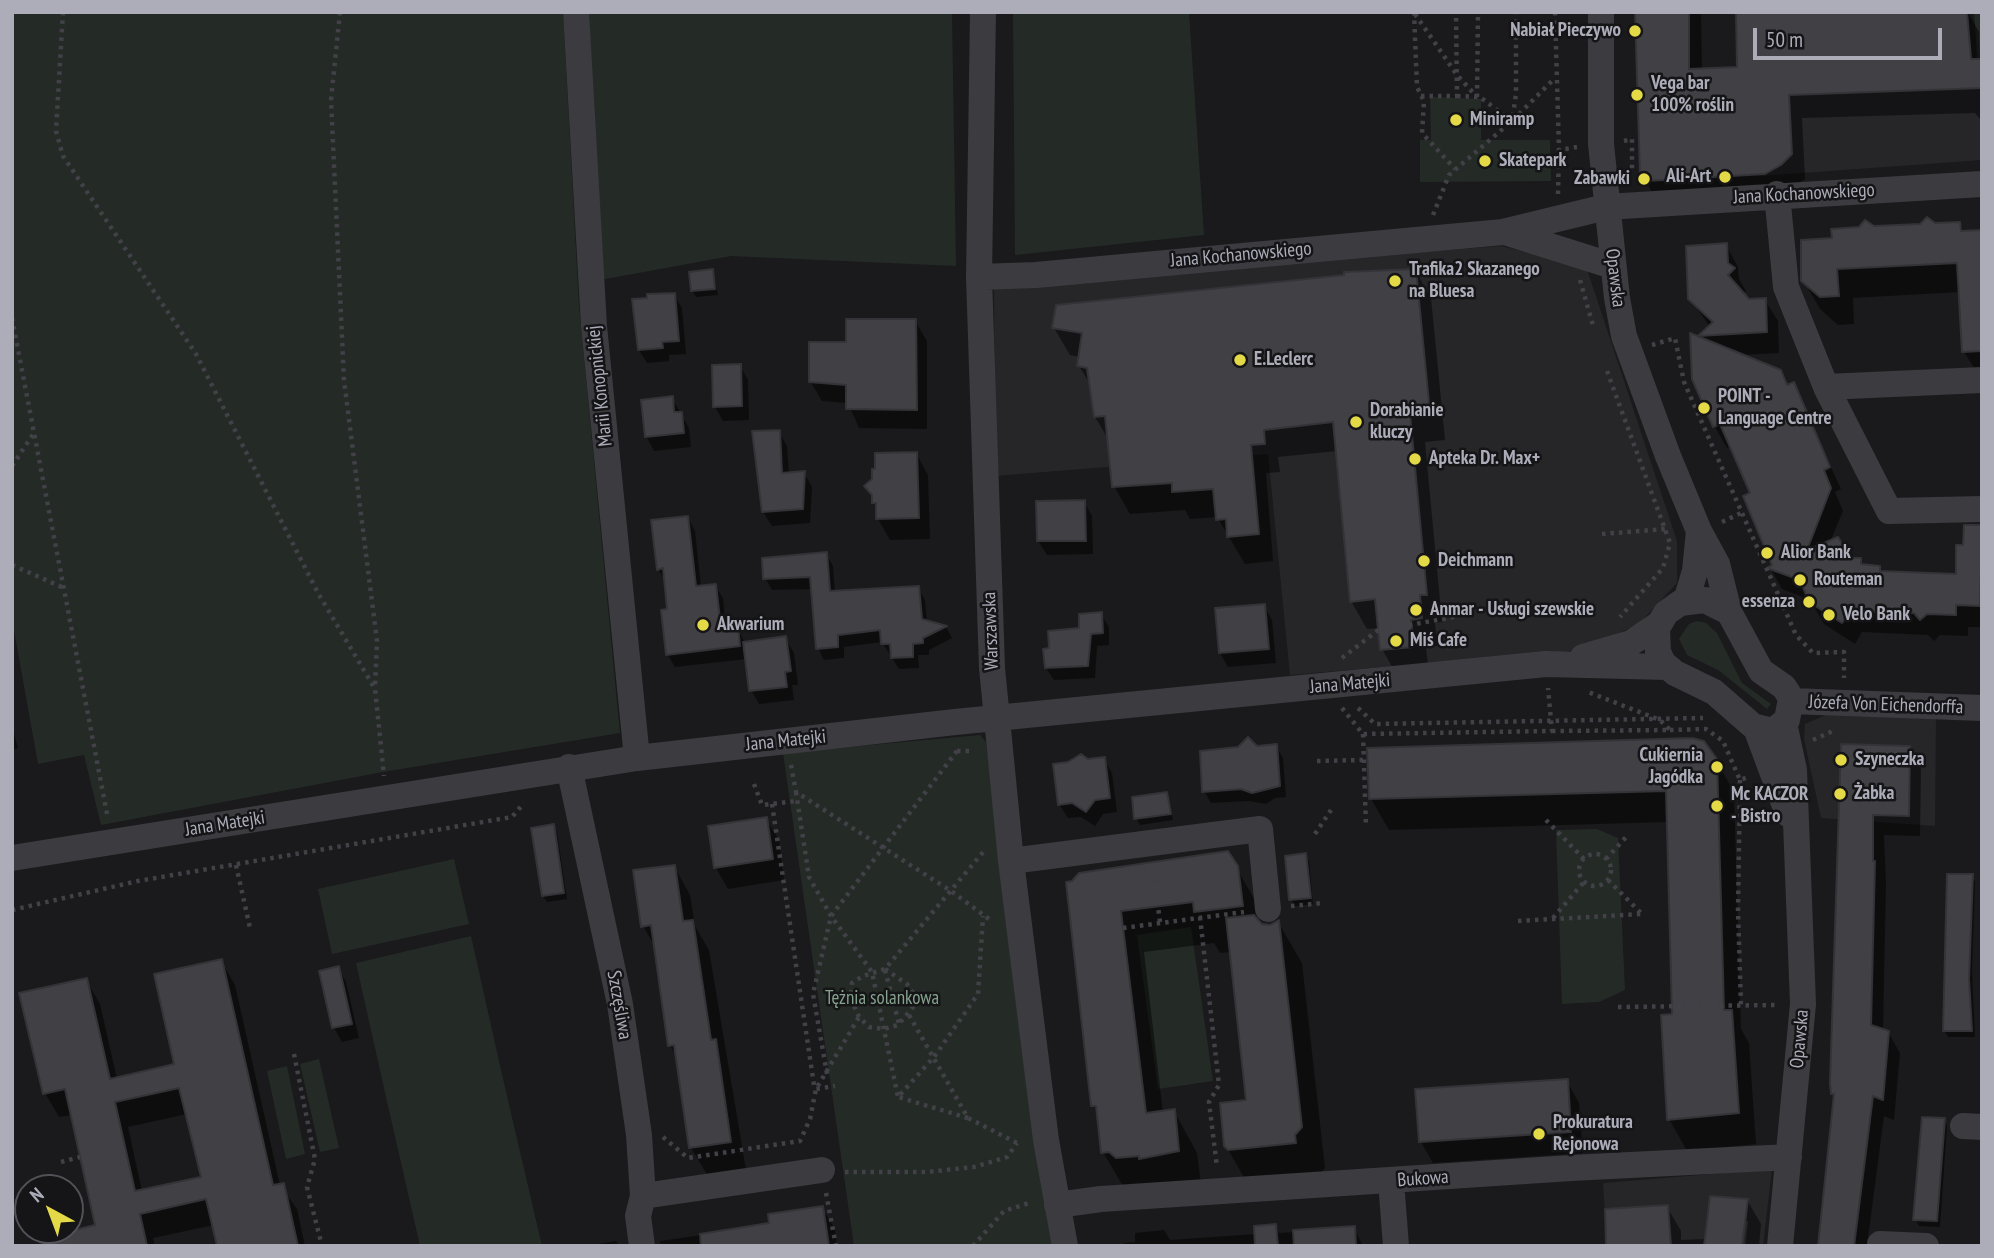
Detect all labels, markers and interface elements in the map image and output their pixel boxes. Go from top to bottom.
scale bar [1756,14,1945,58]
place label: Nabiał Pieczywo [1510,20,1621,42]
marker: Nabiał Pieczywo [1627,23,1643,39]
text: 50 m [1766,26,1803,53]
place label: Vega bar 100% roślin [1651,73,1734,117]
marker: Vega bar 100% roślin [1629,87,1645,103]
place label: Miniramp [1470,109,1534,131]
marker: Miniramp [1448,112,1464,128]
place label: Skatepark [1499,150,1566,172]
marker: Skatepark [1477,153,1493,169]
place label: Ali-Art [1666,166,1711,188]
place label: Zabawki [1574,168,1630,190]
marker: Ali-Art [1717,169,1733,185]
marker: Zabawki [1636,171,1652,187]
street label: Jana Kochanowskiego [1733,179,1875,209]
street label: Jana Kochanowskiego [1170,237,1312,273]
street label: Opawska [1600,247,1630,309]
place label: Trafika2 Skazanego na Bluesa [1409,259,1540,303]
marker: Trafika2 Skazanego na Bluesa [1387,273,1403,289]
street label: Marii Konopnickiej [582,324,618,448]
place label: E.Leclerc [1254,349,1314,371]
marker: E.Leclerc [1232,352,1248,368]
place label: POINT - Language Centre [1718,386,1832,430]
place label: Dorabianie kluczy [1370,400,1444,444]
marker: POINT - Language Centre [1696,400,1712,416]
marker: Dorabianie kluczy [1348,414,1364,430]
place label: Apteka Dr. Max+ [1429,448,1540,470]
marker: Apteka Dr. Max+ [1407,451,1423,467]
place label: Alior Bank [1781,542,1851,564]
marker: Alior Bank [1759,545,1775,561]
place label: Deichmann [1438,550,1513,572]
marker: Deichmann [1416,553,1432,569]
place label: Routeman [1814,569,1882,591]
marker: Routeman [1792,572,1808,588]
street label: Warszawska [978,591,1004,671]
place label: essenza [1742,591,1795,613]
marker: essenza [1801,594,1817,610]
place label: Anmar - Usługi szewskie [1430,599,1594,621]
marker: Anmar - Usługi szewskie [1408,602,1424,618]
place label: Velo Bank [1843,604,1910,626]
marker: Velo Bank [1821,607,1837,623]
place label: Akwarium [717,614,784,636]
marker: Akwarium [695,617,711,633]
place label: Miś Cafe [1410,630,1467,652]
marker: Miś Cafe [1388,633,1404,649]
street label: Jana Matejki [1309,669,1391,699]
street label: Józefa Von Eichendorffa [1808,691,1964,719]
street label: Jana Matejki [745,725,827,757]
place label: Cukiernia Jagódka [1640,745,1703,789]
place label: Szyneczka [1855,749,1924,771]
marker: Szyneczka [1833,752,1849,768]
marker: Cukiernia Jagódka [1709,759,1725,775]
place label: Żabka [1854,783,1894,805]
place label: Mc KACZOR - Bistro [1731,784,1809,828]
marker: Żabka [1832,786,1848,802]
marker: Mc KACZOR - Bistro [1709,798,1725,814]
street label: Jana Matejki [184,806,266,842]
street label: Szczęśliwa [602,969,636,1041]
park label: Tężnia solankowa [825,988,939,1010]
street label: Opawska [1786,1009,1814,1069]
place label: Prokuratura Rejonowa [1553,1112,1633,1156]
marker: Prokuratura Rejonowa [1531,1126,1547,1142]
street label: Bukowa [1397,1166,1449,1192]
north arrow [14,1174,84,1244]
text: N [25,1182,48,1207]

